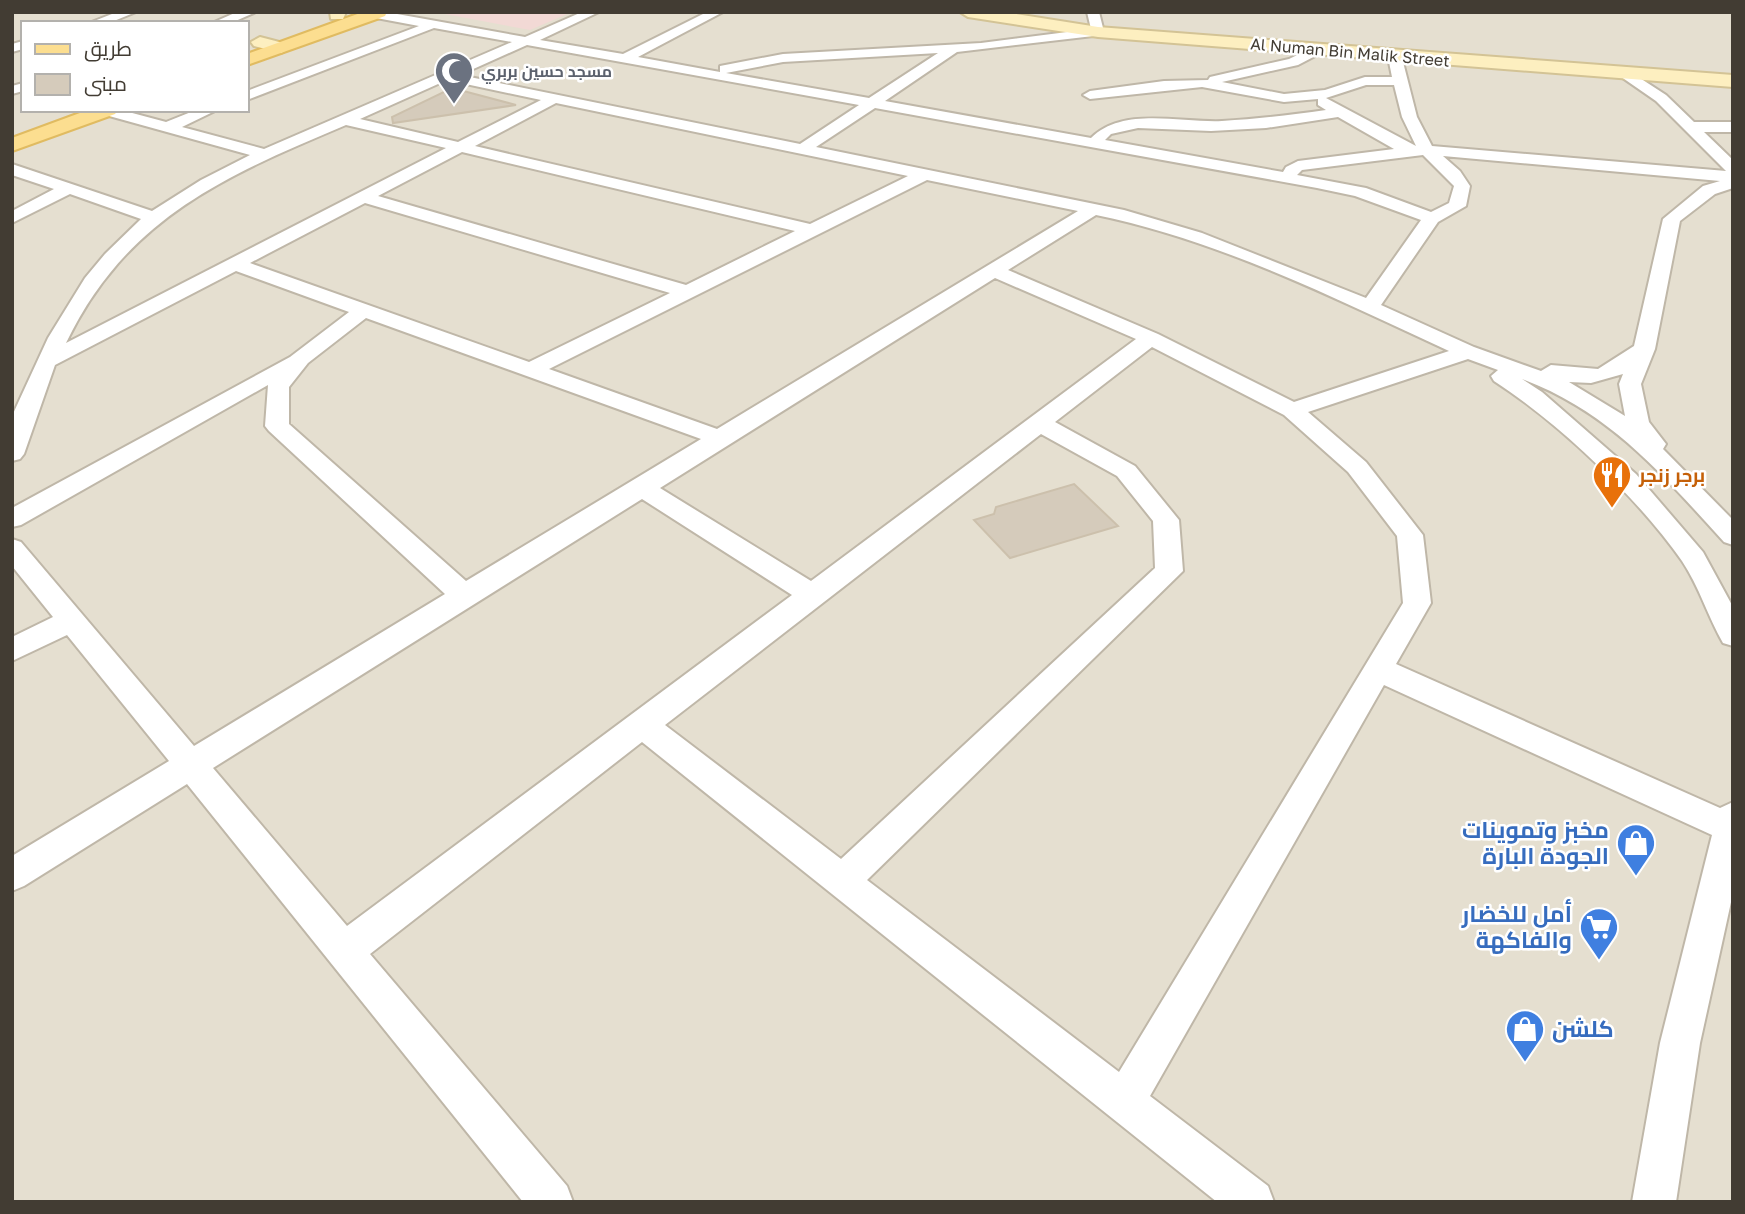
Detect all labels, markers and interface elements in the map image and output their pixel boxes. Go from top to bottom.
legend [21,21,248,112]
street label: Al Numan Bin Malik Street [1250,33,1450,71]
text: طريق [84,35,132,62]
mosque icon: مسجد حسين بربري [433,50,475,105]
place label: مسجد حسين بربري [481,61,612,84]
text: مبنى [84,70,127,97]
restaurant icon: برجر زنجر [1591,454,1633,509]
place label: برجر زنجر [1638,463,1705,488]
place label: مخبز وتموينات الجودة البارة [1462,815,1609,870]
shop icon: مخبز وتموينات الجودة البارة [1615,822,1657,877]
place label: أمل للخضار والفاكهة [1461,899,1572,954]
supermarket icon: أمل للخضار والفاكهة [1578,906,1620,961]
shop icon: كلشن [1504,1008,1546,1063]
place label: كلشن [1552,1014,1614,1043]

